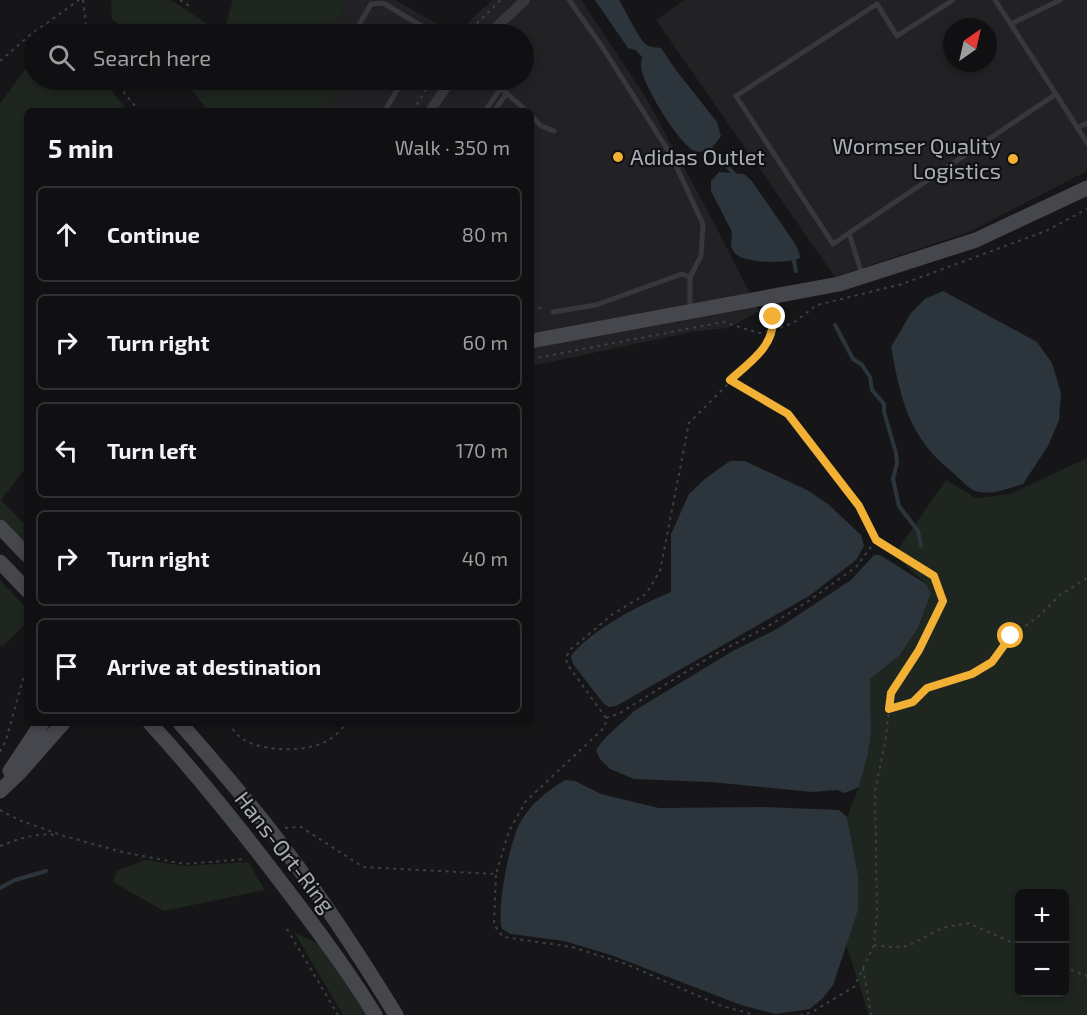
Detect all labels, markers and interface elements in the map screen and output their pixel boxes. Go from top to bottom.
north arrow [943,18,997,72]
search box [24,24,534,90]
icon: search [45,41,78,74]
text: Search here [93,44,211,70]
text: 5 min [48,132,114,163]
place label: Wormser Quality Logistics [832,132,1001,183]
text: Walk · 350 m [395,135,510,159]
place label: Adidas Outlet [630,143,765,169]
marker: Adidas Outlet [611,150,625,164]
marker: Wormser Quality Logistics [1006,152,1020,166]
icon: ahead [50,218,83,251]
text: Continue [107,221,200,247]
text: 80 m [462,222,508,246]
route end [759,303,785,329]
icon: right [50,326,83,359]
text: Turn right [107,329,209,355]
text: 60 m [463,330,508,354]
icon: left [50,434,83,467]
text: Turn left [107,437,196,463]
text: 170 m [456,438,508,462]
icon: right [50,542,83,575]
text: Turn right [107,545,209,571]
text: 40 m [462,546,508,570]
route start [997,622,1023,648]
icon: arrive [50,650,83,683]
text: Arrive at destination [107,653,321,679]
street label: Hans-Ort-Ring [230,786,341,917]
map controls [1015,889,1069,997]
button: + [1015,889,1069,943]
button: − [1015,943,1069,997]

